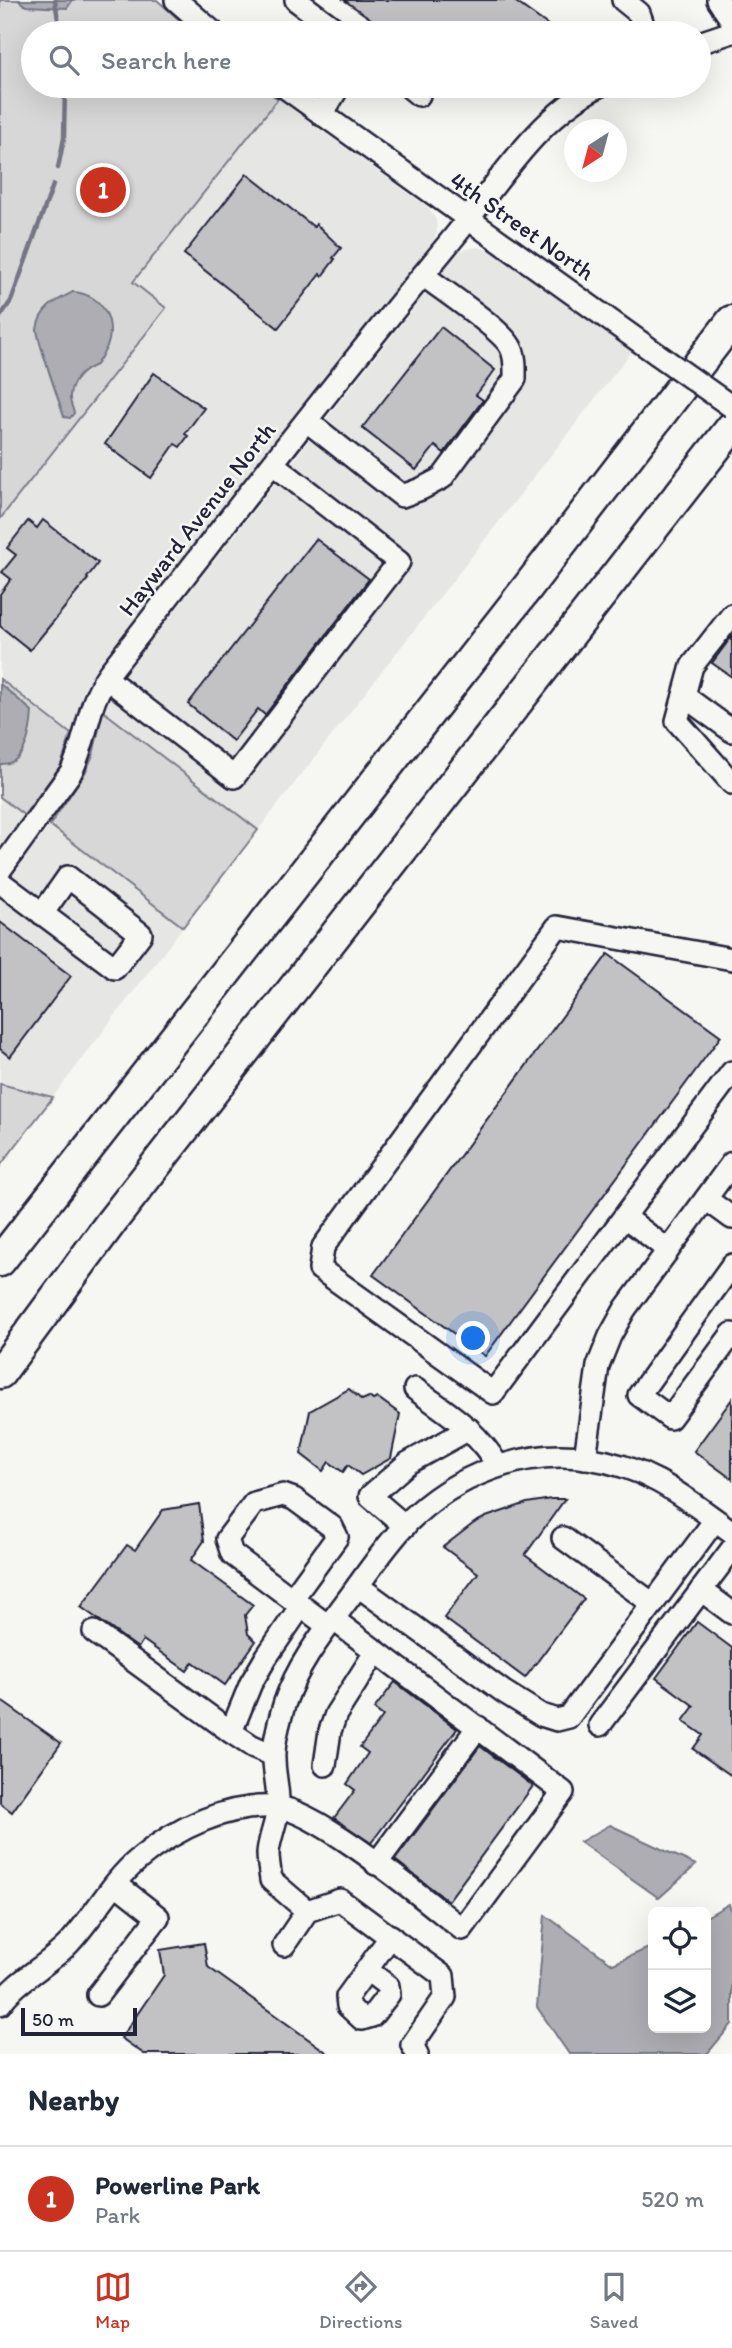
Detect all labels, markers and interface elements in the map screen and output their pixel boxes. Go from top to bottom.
search box [21,21,711,98]
icon: search [45,41,83,79]
text: Search here [101,44,231,76]
north arrow [564,119,627,182]
pin: 1 [80,164,126,216]
street label: 4th Street North [445,165,600,286]
street label: Hayward Avenue North [112,416,281,621]
your location [456,1321,490,1355]
map controls [648,1907,711,2033]
button: locate [648,1907,711,1970]
button: layers [648,1970,711,2033]
scale bar [21,2005,136,2037]
text: 50 m [32,2008,74,2031]
text: Nearby [28,2081,119,2118]
text: Powerline Park [95,2169,260,2201]
text: 1 [46,2185,56,2213]
text: 520 m [641,2185,704,2213]
text: Park [95,2201,140,2229]
tab: Map [94,2268,132,2333]
tab: Directions [319,2268,403,2333]
tab: Saved [590,2268,638,2333]

